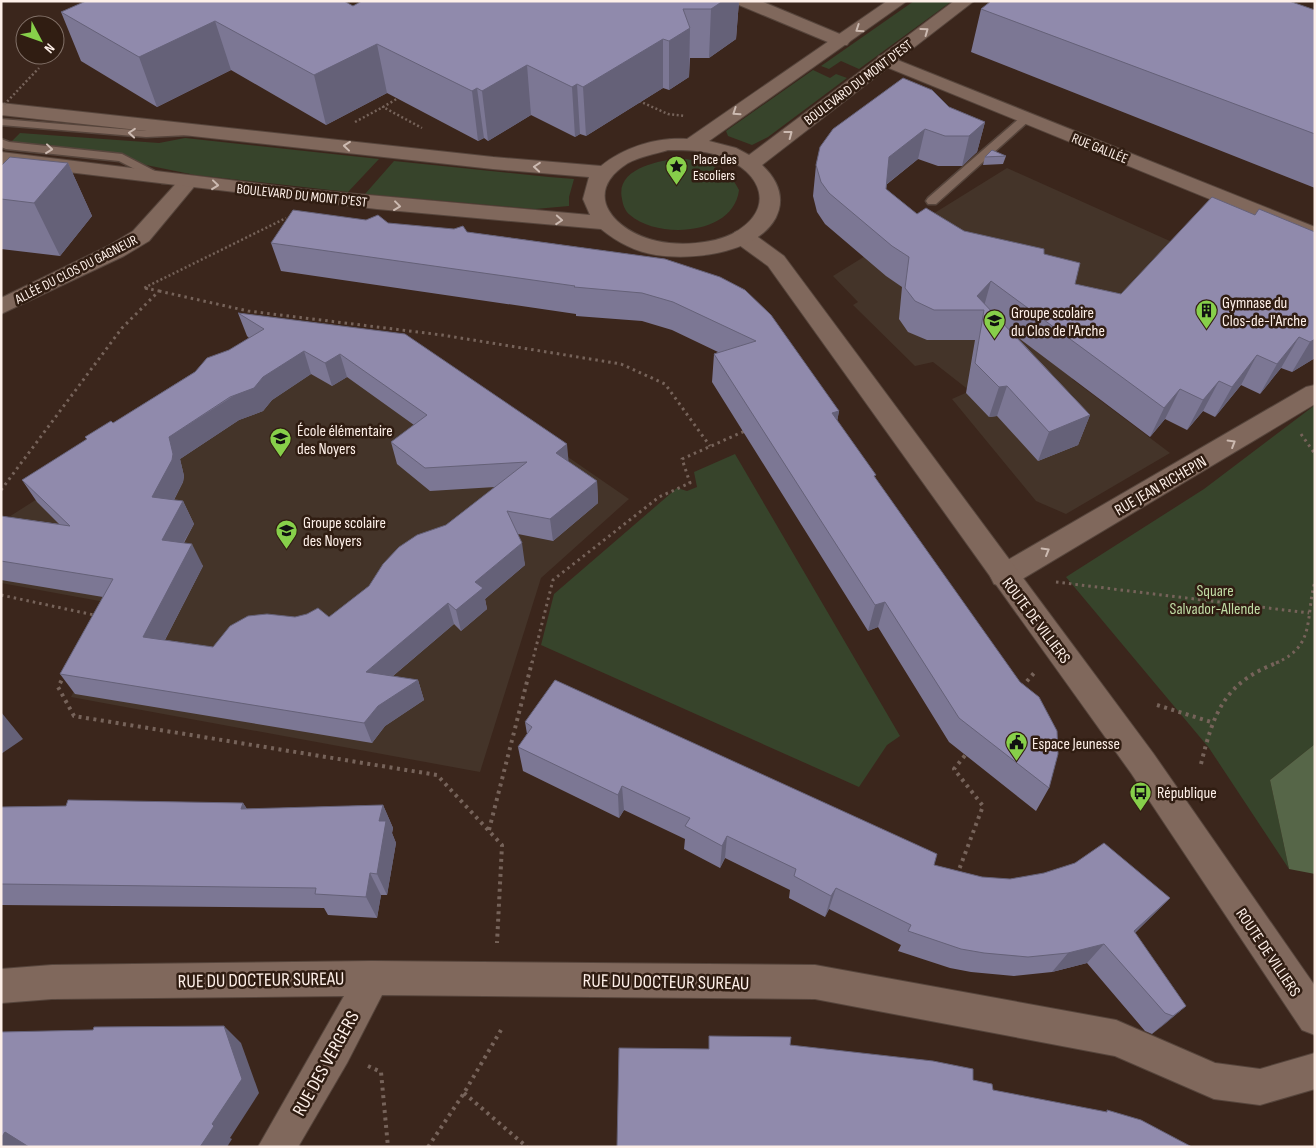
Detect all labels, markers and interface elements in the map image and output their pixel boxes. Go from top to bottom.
north arrow [15,15,65,65]
one-way arrow [855,23,865,32]
one-way arrow [919,29,928,37]
street label: BOULEVARD DU MONT D'EST [801,36,916,129]
text: N [41,40,58,57]
one-way arrow [733,106,742,115]
one-way arrow [128,128,136,139]
street label: RUE GALILÉE [1069,130,1131,167]
one-way arrow [783,131,793,140]
one-way arrow [343,141,351,152]
one-way arrow [45,143,53,154]
place label: Place des Escoliers [693,151,737,184]
place icon: Place des Escoliers [665,155,689,186]
one-way arrow [532,161,540,172]
one-way arrow [211,179,219,190]
street label: BOULEVARD DU MONT D'EST [236,180,368,211]
one-way arrow [394,200,402,211]
one-way arrow [555,215,563,226]
street label: ALLÉE DU CLOS DU GAGNEUR [11,231,141,308]
place label: Gymnase du Clos-de-l'Arche [1222,294,1307,331]
building icon: Gymnase du Clos-de-l'Arche [1194,299,1218,330]
place label: Groupe scolaire du Clos de l'Arche [1011,304,1105,341]
school or university icon: Groupe scolaire du Clos de l'Arche [983,309,1007,340]
place label: École élémentaire des Noyers [297,422,393,459]
school or university icon: École élémentaire des Noyers [269,427,293,458]
one-way arrow [1226,440,1235,450]
street label: RUE JEAN RICHEPIN [1111,452,1210,520]
place label: Groupe scolaire des Noyers [303,514,386,551]
school or university icon: Groupe scolaire des Noyers [275,519,299,550]
one-way arrow [1040,548,1049,558]
street label: ROUTE DE VILLIERS [997,574,1074,667]
park label: Square Salvador-Allende [1170,582,1260,619]
public building icon: Espace Jeunesse [1004,731,1028,762]
place label: Espace Jeunesse [1032,735,1120,754]
bus stop icon: République [1129,780,1153,811]
place label: République [1157,784,1217,803]
street label: ROUTE DE VILLIERS [1231,905,1304,1001]
street label: RUE DU DOCTEUR SUREAU [178,968,345,993]
street label: RUE DU DOCTEUR SUREAU [582,970,749,995]
street label: RUE DES VERGERS [288,1007,365,1120]

